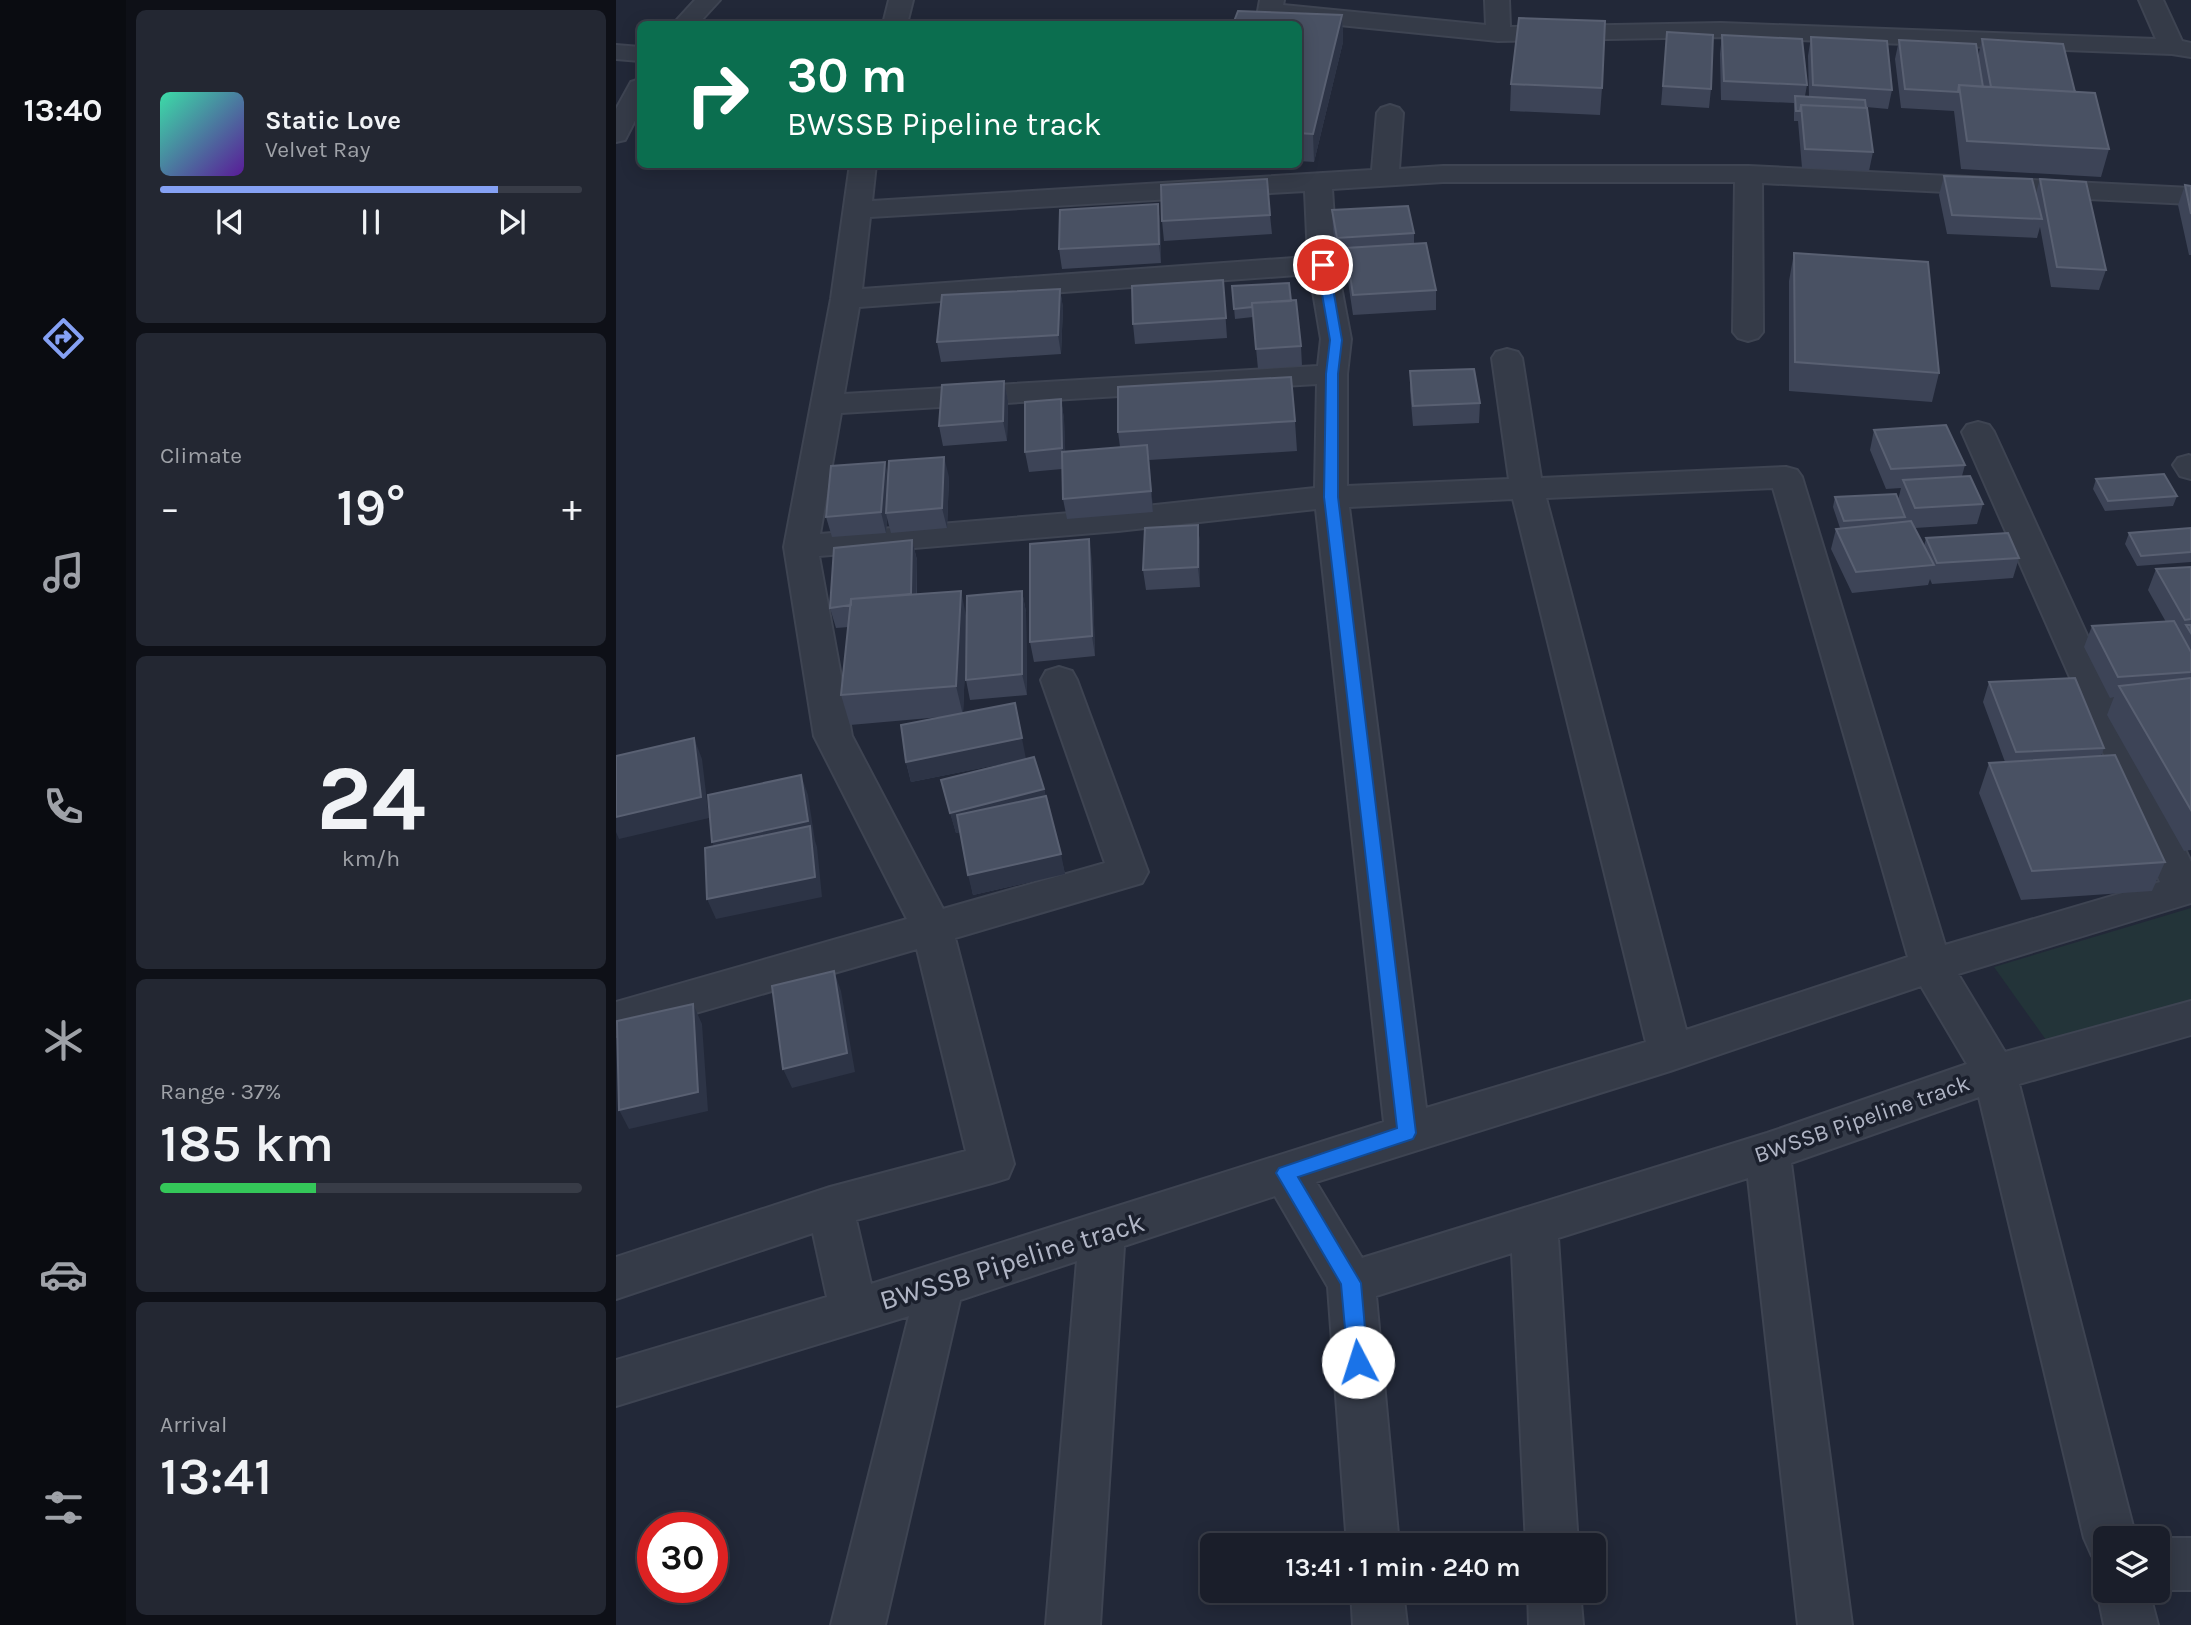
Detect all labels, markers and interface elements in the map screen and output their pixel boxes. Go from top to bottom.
text: 30 m [787,47,907,104]
icon: right [672,49,763,140]
text: 13:40 [23,92,103,129]
text: Static Love [265,105,401,136]
text: BWSSB Pipeline track [787,106,1102,143]
text: Velvet Ray [265,136,370,163]
icon: previous [211,203,249,241]
icon: pause [352,203,390,241]
icon: next [493,203,531,241]
pin [1293,235,1353,295]
icon: arrive [1304,246,1342,284]
icon: directions [39,314,88,363]
text: Climate [160,442,242,469]
text: 19° [337,477,405,538]
text: − [160,486,180,531]
text: + [562,486,582,531]
icon: music [39,548,88,597]
text: 24 [316,746,426,852]
icon: phone [39,782,88,831]
text: km/h [342,845,400,872]
icon: climate [39,1016,88,1065]
street label: BWSSB Pipeline track [1751,1069,1973,1169]
text: Range · 37% [160,1078,282,1105]
text: 185 km [160,1113,334,1174]
street label: BWSSB Pipeline track [876,1205,1148,1317]
icon: car [39,1250,88,1299]
position arrow [1321,1325,1395,1399]
text: Arrival [160,1411,227,1438]
text: 13:41 [160,1446,272,1507]
icon: filters [39,1483,88,1532]
speed limit sign: 30 [637,1512,728,1603]
map controls [2093,1526,2170,1603]
button: layers [2093,1526,2170,1603]
text: 13:41 · 1 min · 240 m [1285,1552,1521,1583]

